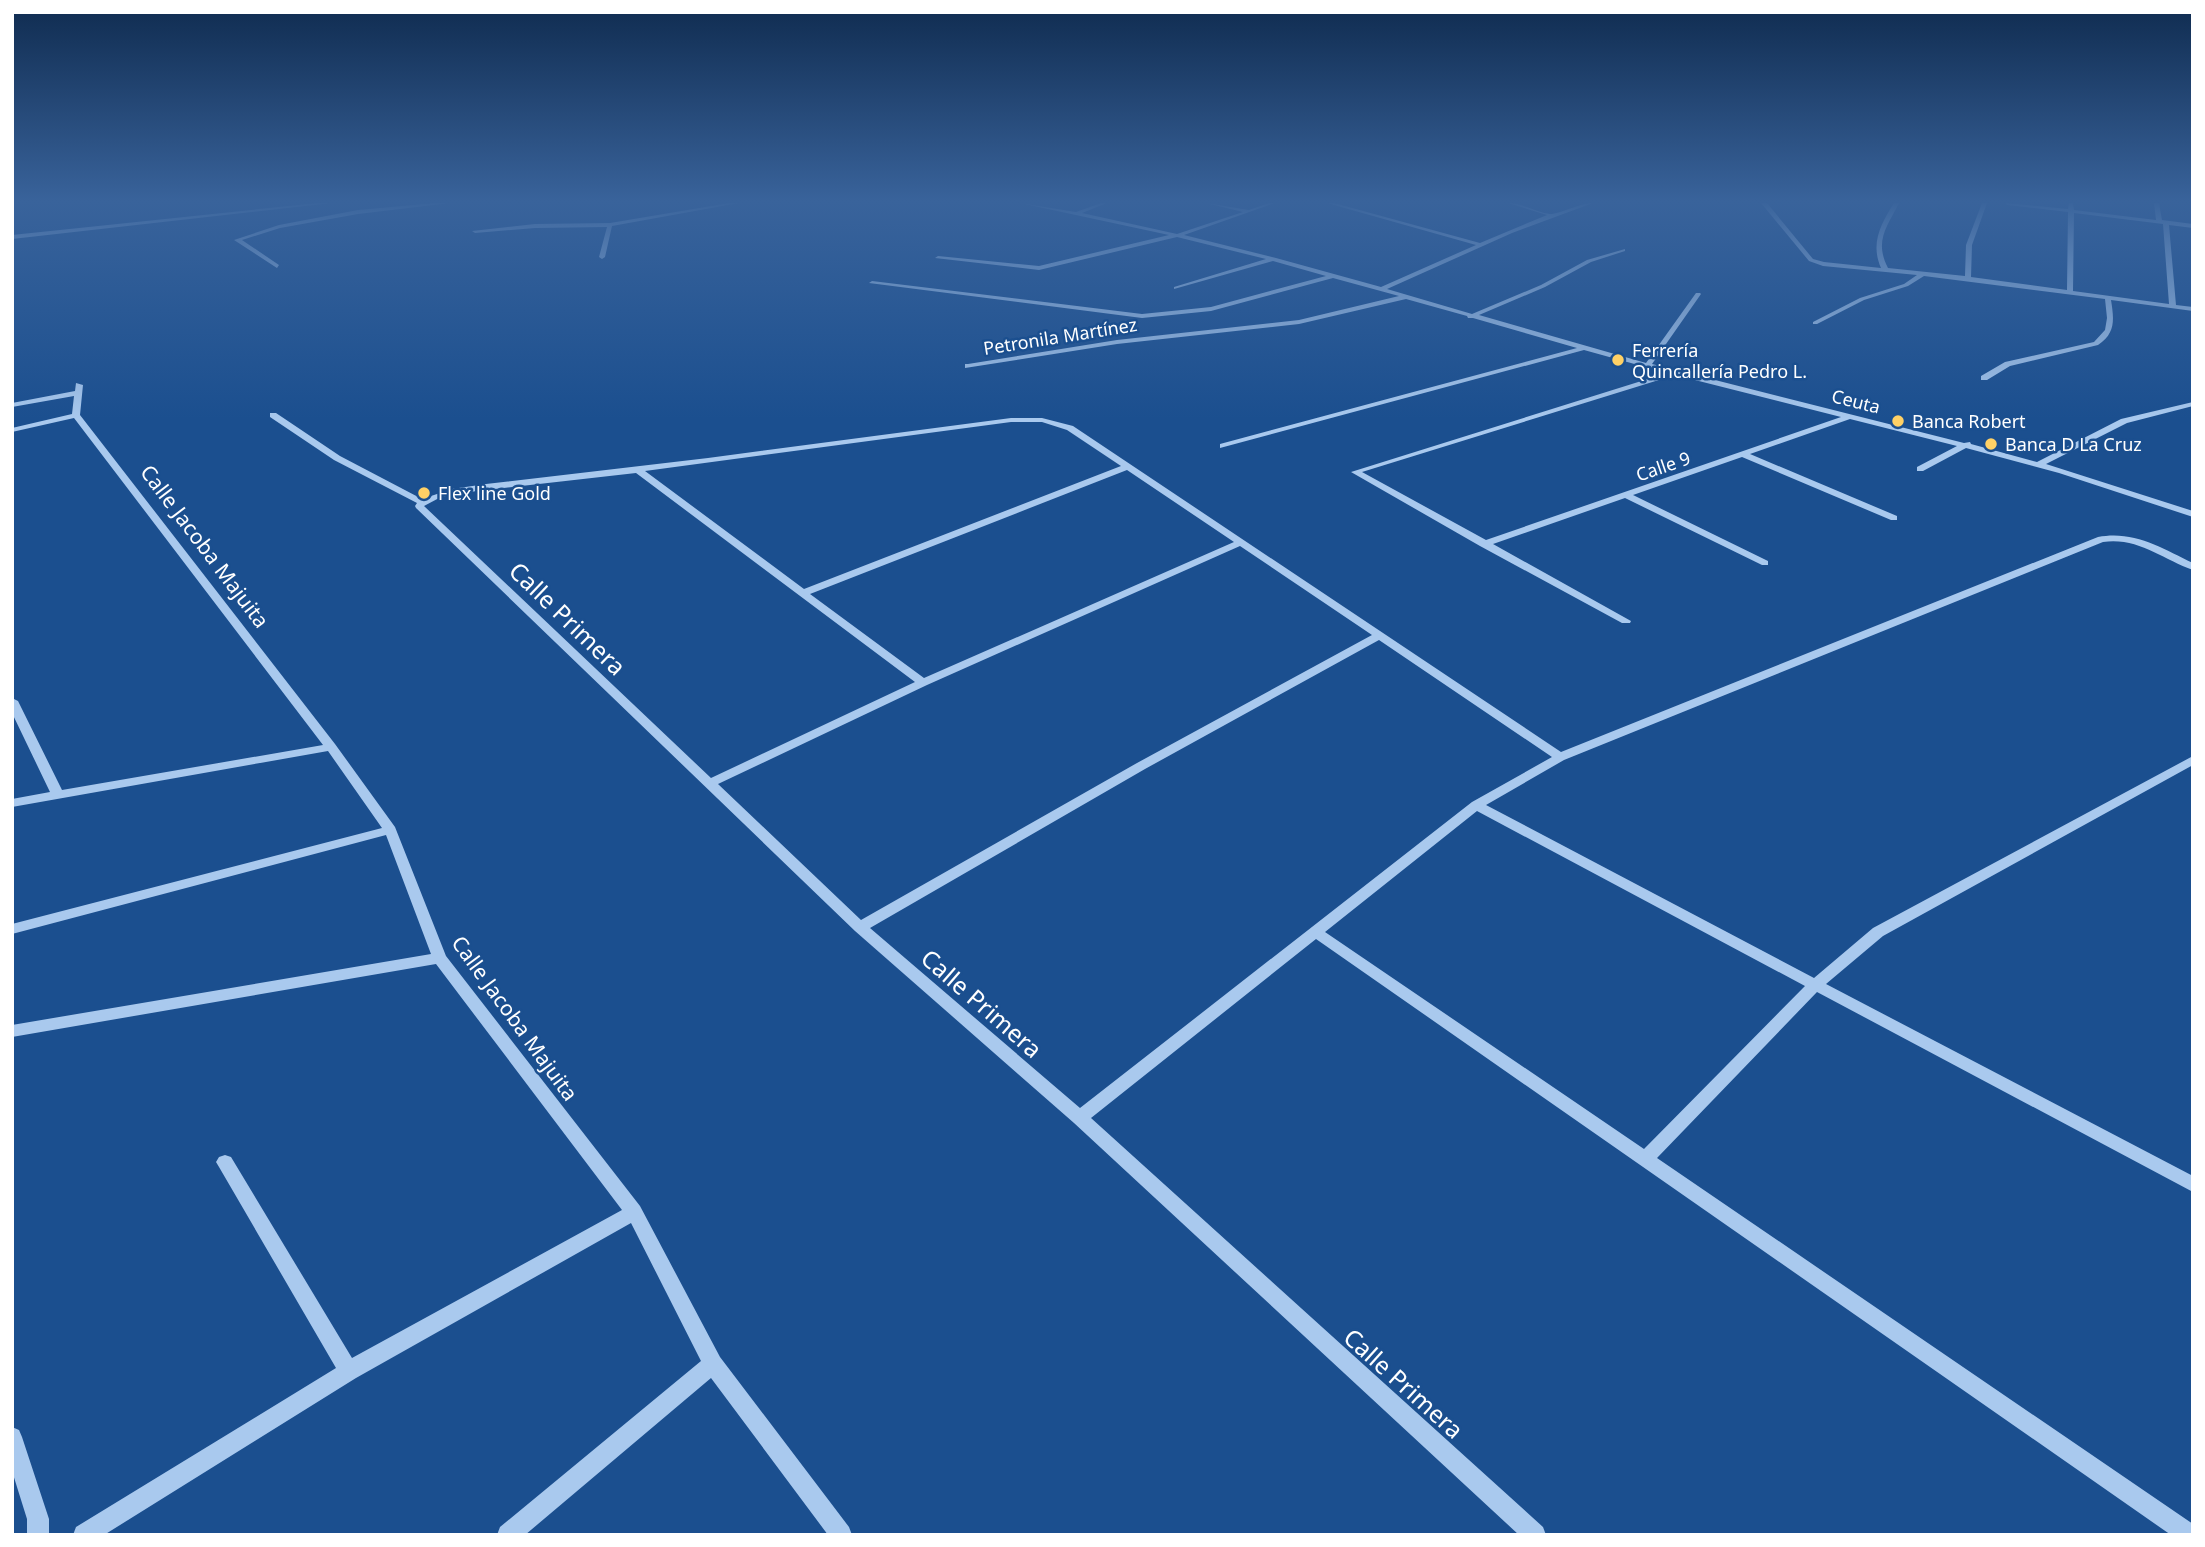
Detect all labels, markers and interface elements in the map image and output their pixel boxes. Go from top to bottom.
street label: Petronila Martínez [981,312,1139,360]
place label: Ferrería Quincallería Pedro L. [1632,338,1807,383]
marker: Ferrería Quincallería Pedro L. [1610,352,1626,368]
street label: Ceuta [1829,383,1883,419]
place label: Banca Robert [1912,409,2026,433]
marker: Banca Robert [1890,413,1906,429]
place label: Banca D La Cruz [2005,432,2142,456]
marker: Banca D La Cruz [1983,436,1999,452]
street label: Calle 9 [1633,446,1693,486]
street label: Calle Jacoba Majuita [134,459,276,633]
place label: Flex line Gold [438,481,551,505]
marker: Flex line Gold [416,485,432,501]
street label: Calle Primera [502,554,634,682]
street label: Calle Jacoba Majuita [446,930,584,1106]
street label: Calle Primera [914,941,1050,1065]
street label: Calle Primera [1337,1320,1471,1446]

